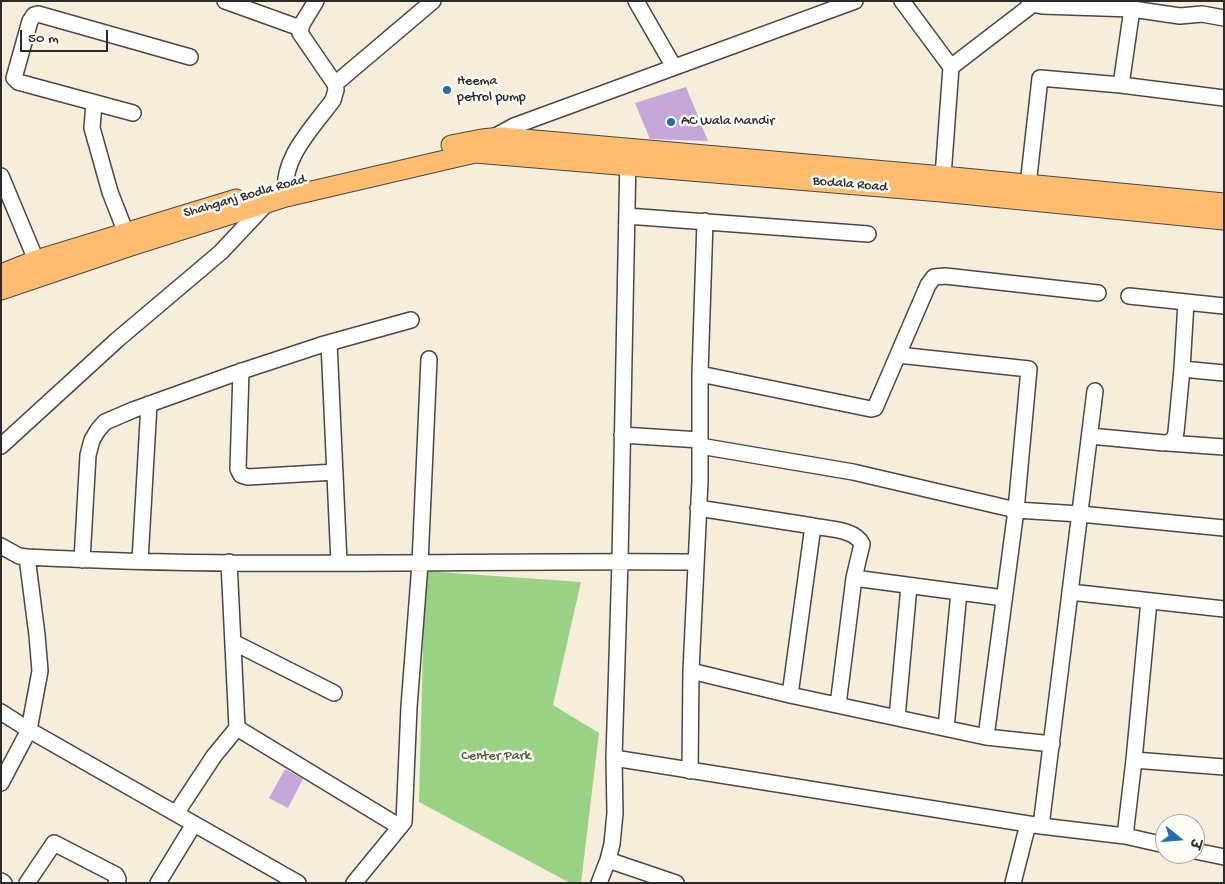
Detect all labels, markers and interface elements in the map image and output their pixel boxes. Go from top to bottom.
scale bar [22,20,110,52]
text: 50 m [28,30,59,48]
place label: Heema petrol pump [457,74,526,106]
marker: Heema petrol pump [441,84,453,96]
place label: AC Wala Mandir [681,114,774,130]
marker: AC Wala Mandir [665,116,677,128]
street label: Shahganj Bodla Road [182,171,308,223]
street label: Bodala Road [812,173,888,197]
park label: Center Park [461,749,531,765]
north arrow [1155,814,1205,864]
text: उ [1184,836,1203,850]

